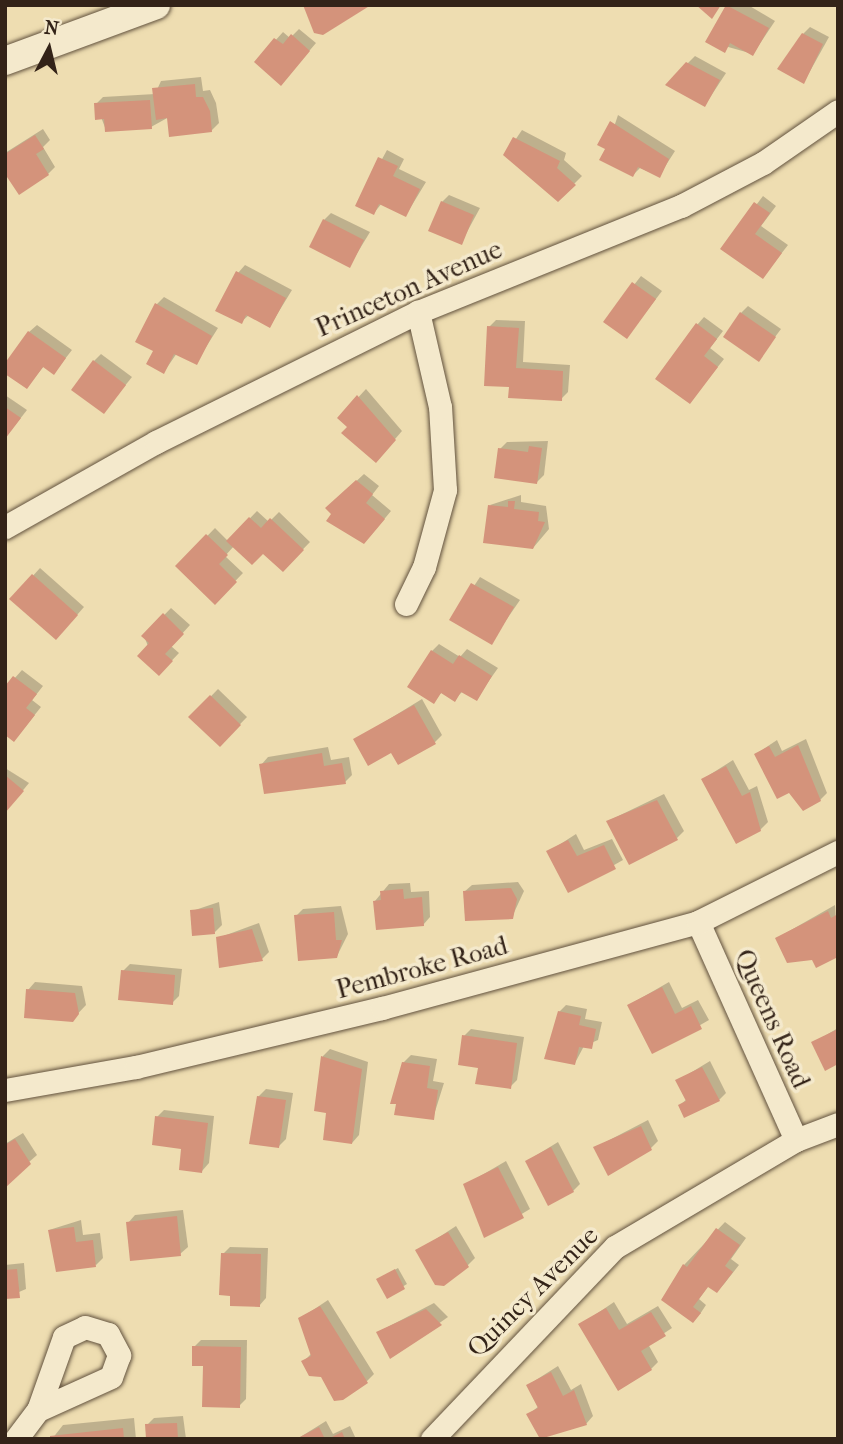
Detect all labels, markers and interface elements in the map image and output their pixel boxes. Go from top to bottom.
north arrow [14,14,84,84]
text: N [43,16,60,40]
street label: Princeton Avenue [311,234,507,344]
street label: Pembroke Road [333,930,511,1006]
street label: Queens Road [728,945,816,1093]
street label: Quincy Avenue [461,1220,605,1364]

